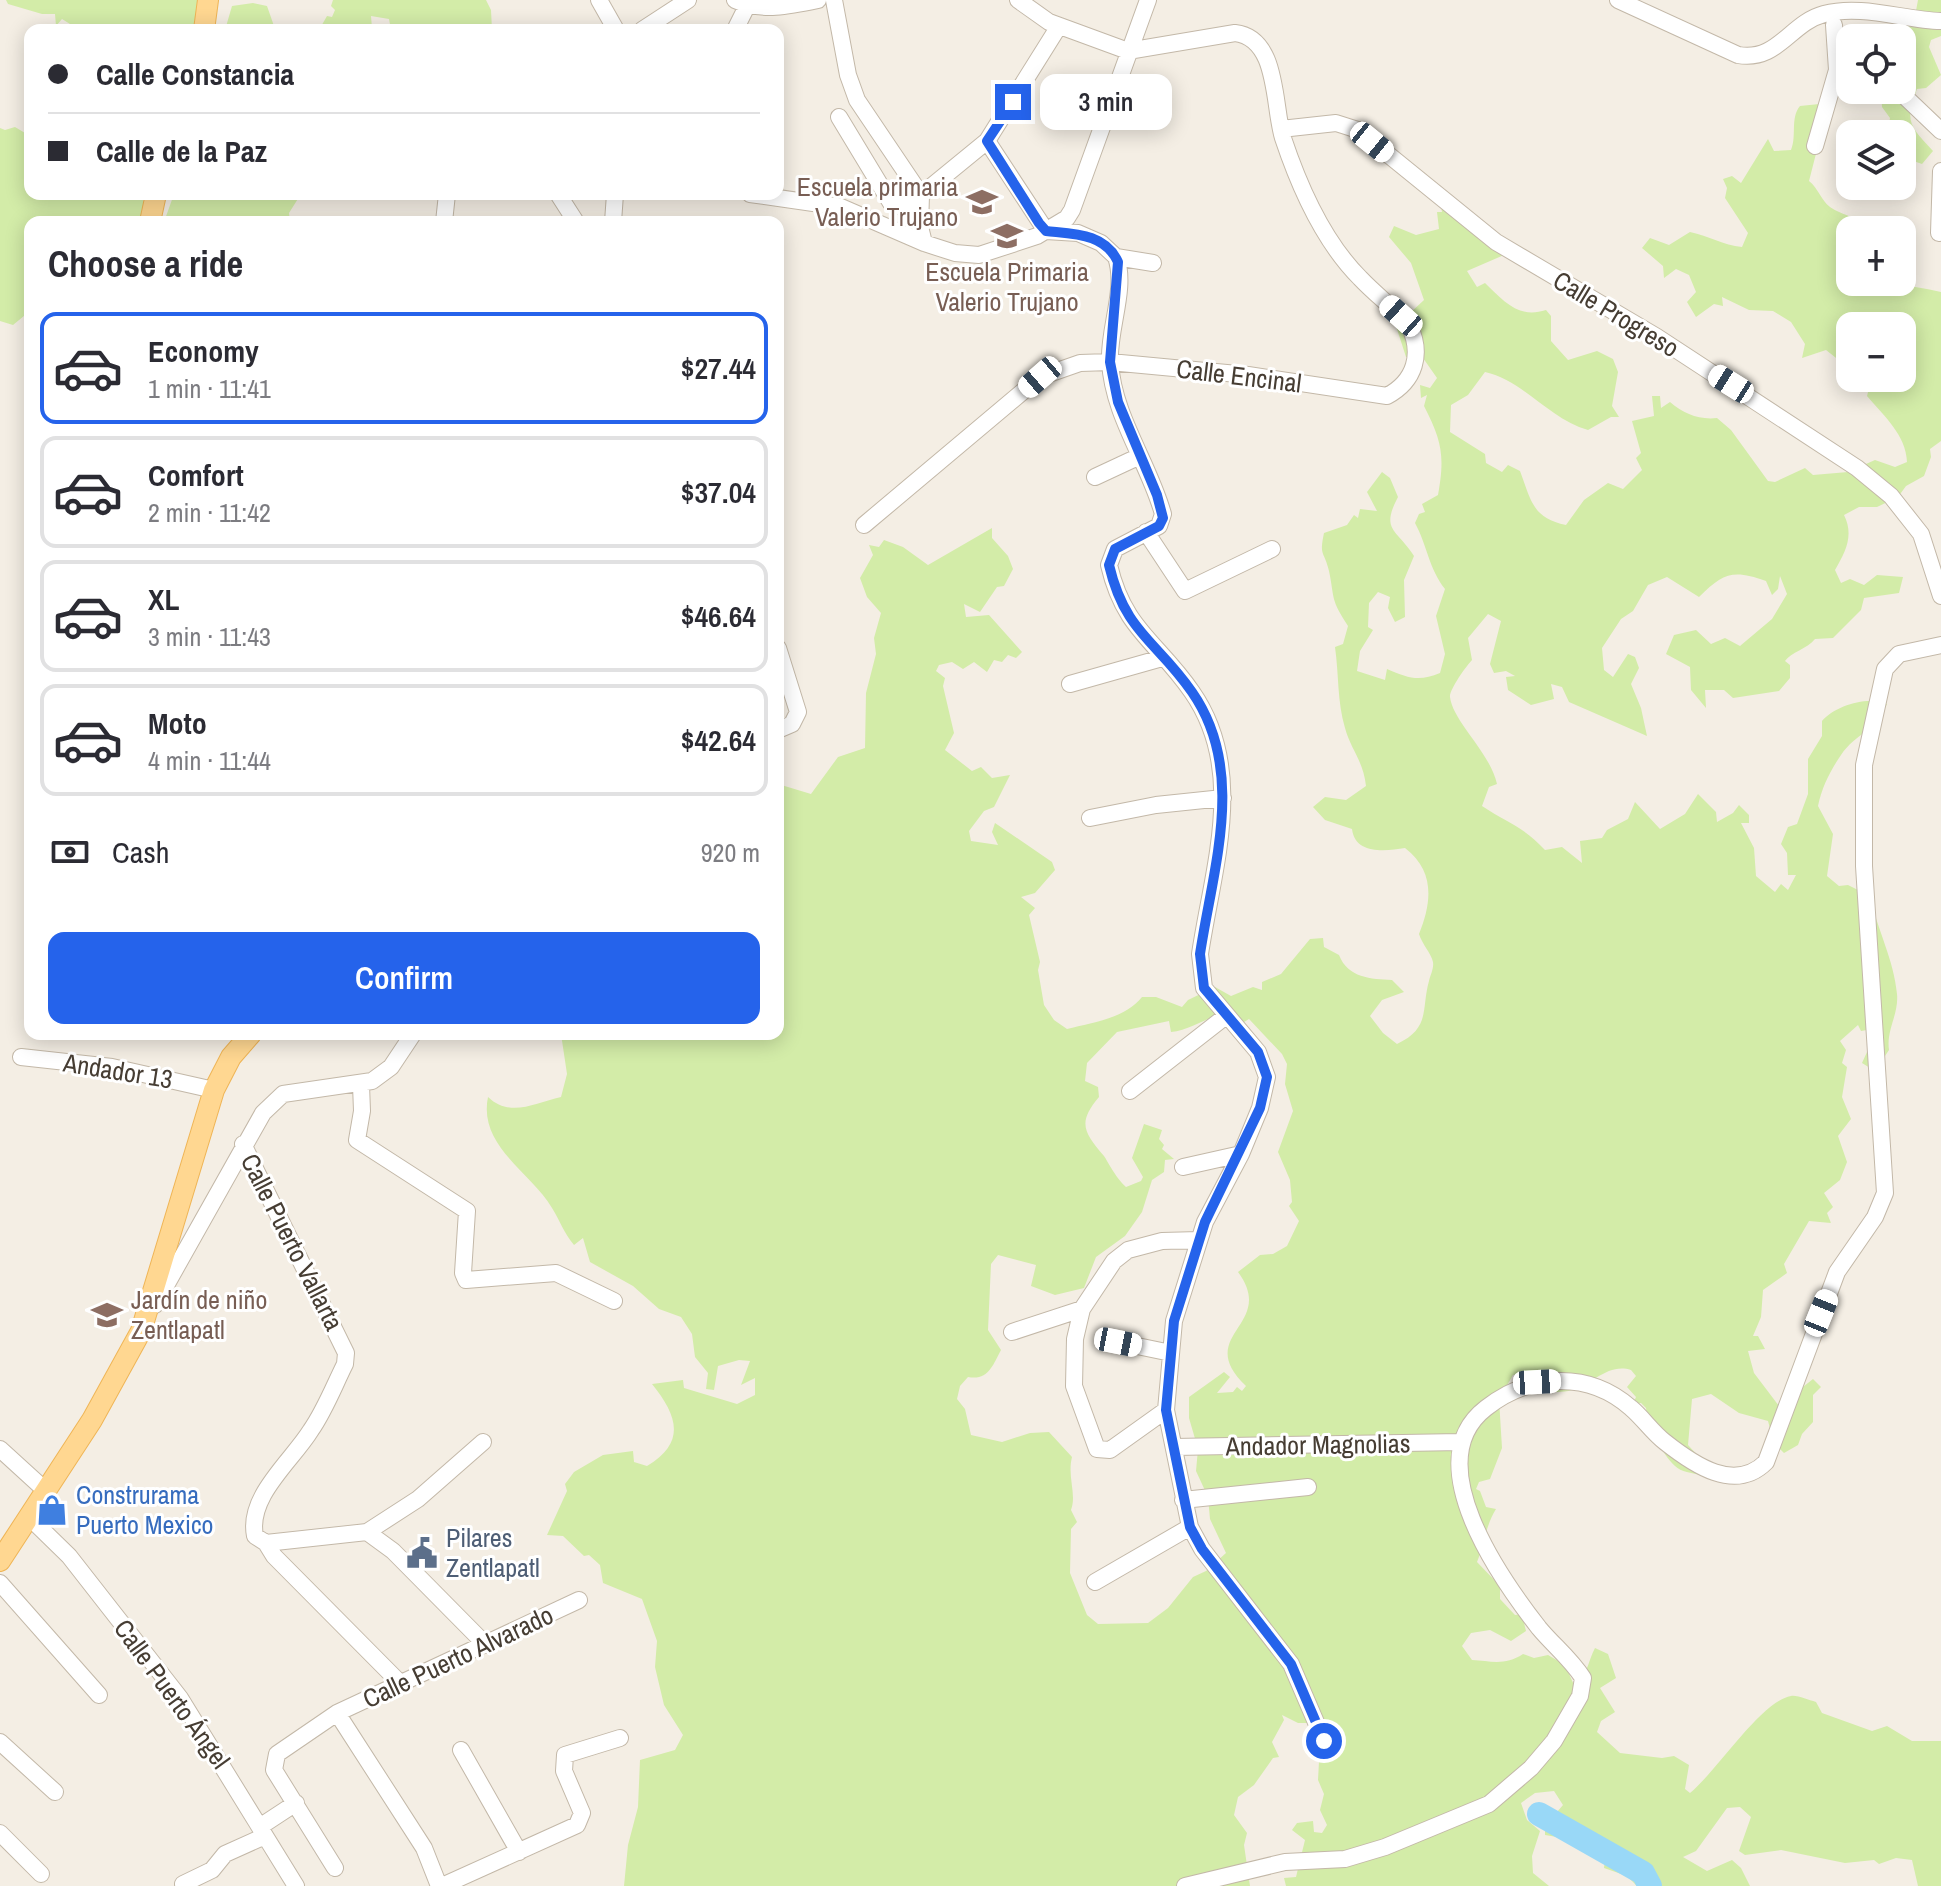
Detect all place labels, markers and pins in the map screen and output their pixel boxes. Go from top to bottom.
place label: Escuela primaria Valerio Trujano [797,169,958,234]
school or university icon: Escuela primaria Valerio Trujano [965,185,999,219]
school or university icon: Escuela Primaria Valerio Trujano [990,219,1024,253]
place label: Escuela Primaria Valerio Trujano [925,254,1089,319]
place label: Jardín de niño Zentlapatl [131,1282,267,1347]
school or university icon: Jardín de niño Zentlapatl [90,1298,124,1332]
place label: Construrama Puerto Mexico [76,1477,213,1542]
shop icon: Construrama Puerto Mexico [35,1493,69,1527]
place label: Pilares Zentlapatl [446,1520,540,1585]
public building icon: Pilares Zentlapatl [405,1536,439,1570]

